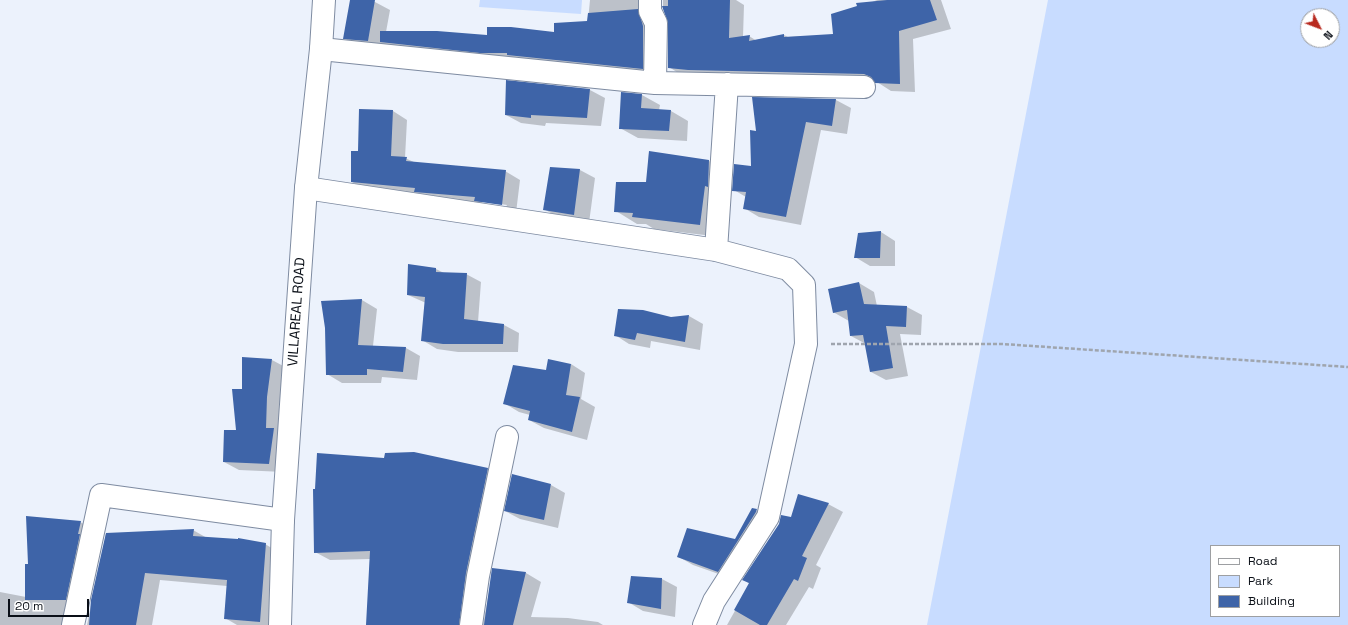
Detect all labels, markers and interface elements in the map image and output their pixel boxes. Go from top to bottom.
north arrow [1300,8,1340,48]
text: N [1321,28,1336,43]
street label: VILLAREAL ROAD [285,257,309,367]
legend [1210,545,1340,617]
text: Road [1248,553,1277,569]
text: Park [1248,573,1273,589]
scale bar [10,591,91,617]
text: Building [1248,593,1295,609]
text: 20 m [15,598,43,614]

